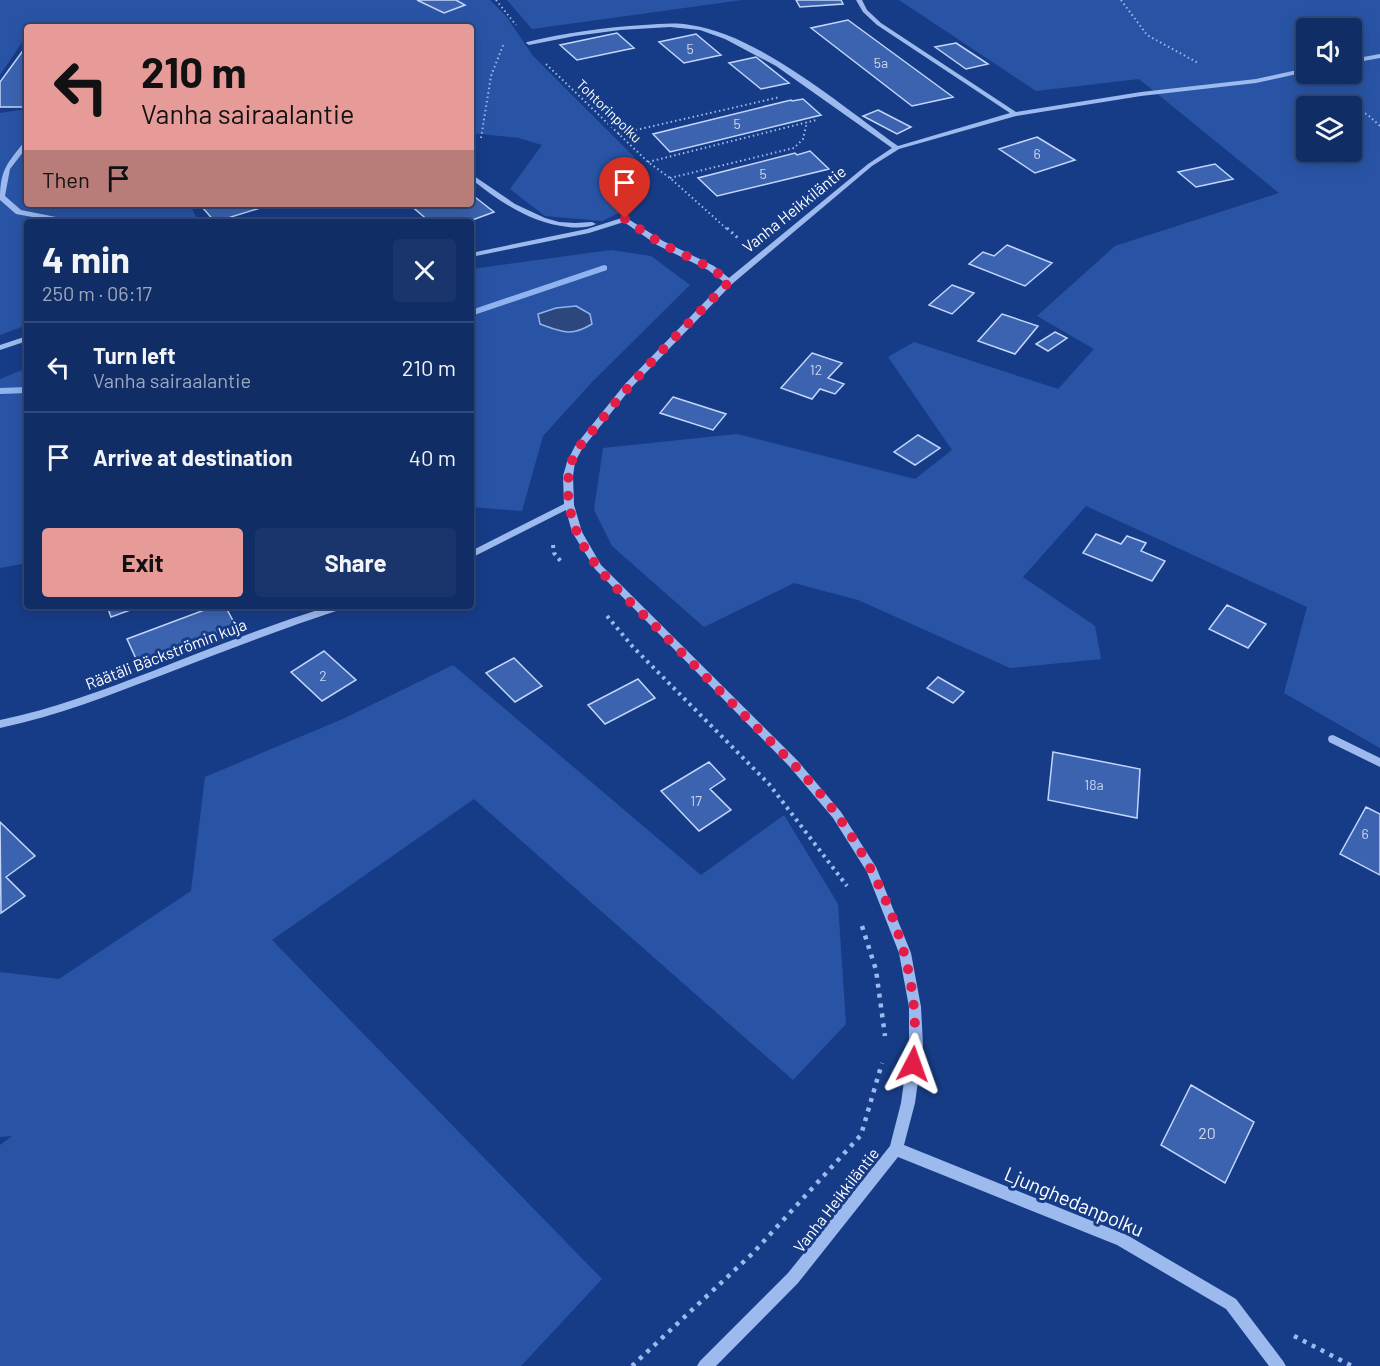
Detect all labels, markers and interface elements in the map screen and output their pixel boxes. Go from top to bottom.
map controls [1296,18,1362,162]
button: sound [1296,18,1362,84]
house number: 5 [686,40,694,57]
text: 210 m [141,46,247,96]
icon: left [42,48,120,126]
house number: 5a [874,54,888,71]
street label: Tohtorinpolku [573,75,645,146]
button: layers [1296,96,1362,162]
text: Vanha sairaalantie [141,97,354,129]
house number: 5 [733,115,741,132]
house number: 6 [1033,145,1041,162]
pin [599,157,650,219]
street label: Vanha Heikkiläntie [738,161,849,256]
icon: arrive [102,162,135,195]
house number: 5 [759,165,767,182]
text: Then [42,166,90,192]
icon: arrive [608,166,641,199]
text: 4 min [42,237,130,280]
button: close [393,239,456,302]
text: 250 m · 06:17 [42,281,152,305]
text: Turn left [93,342,176,368]
icon: left [42,351,75,384]
text: 210 m [402,354,456,380]
house number: 12 [810,361,822,378]
text: Vanha sairaalantie [93,368,251,392]
icon: arrive [42,441,75,474]
text: Arrive at destination [93,444,292,470]
text: 40 m [409,444,456,470]
button: Exit [42,528,243,597]
button: Share [255,528,456,597]
street label: Räätäli Bäckströmin kuja [83,614,249,693]
house number: 2 [319,667,327,684]
house number: 18a [1084,776,1104,793]
house number: 17 [690,792,702,809]
house number: 6 [1361,825,1369,842]
position arrow [881,1032,945,1096]
house number: 20 [1198,1123,1216,1142]
street label: Vanha Heikkiläntie [789,1144,882,1256]
street label: Ljunghedanpolku [1001,1161,1148,1241]

